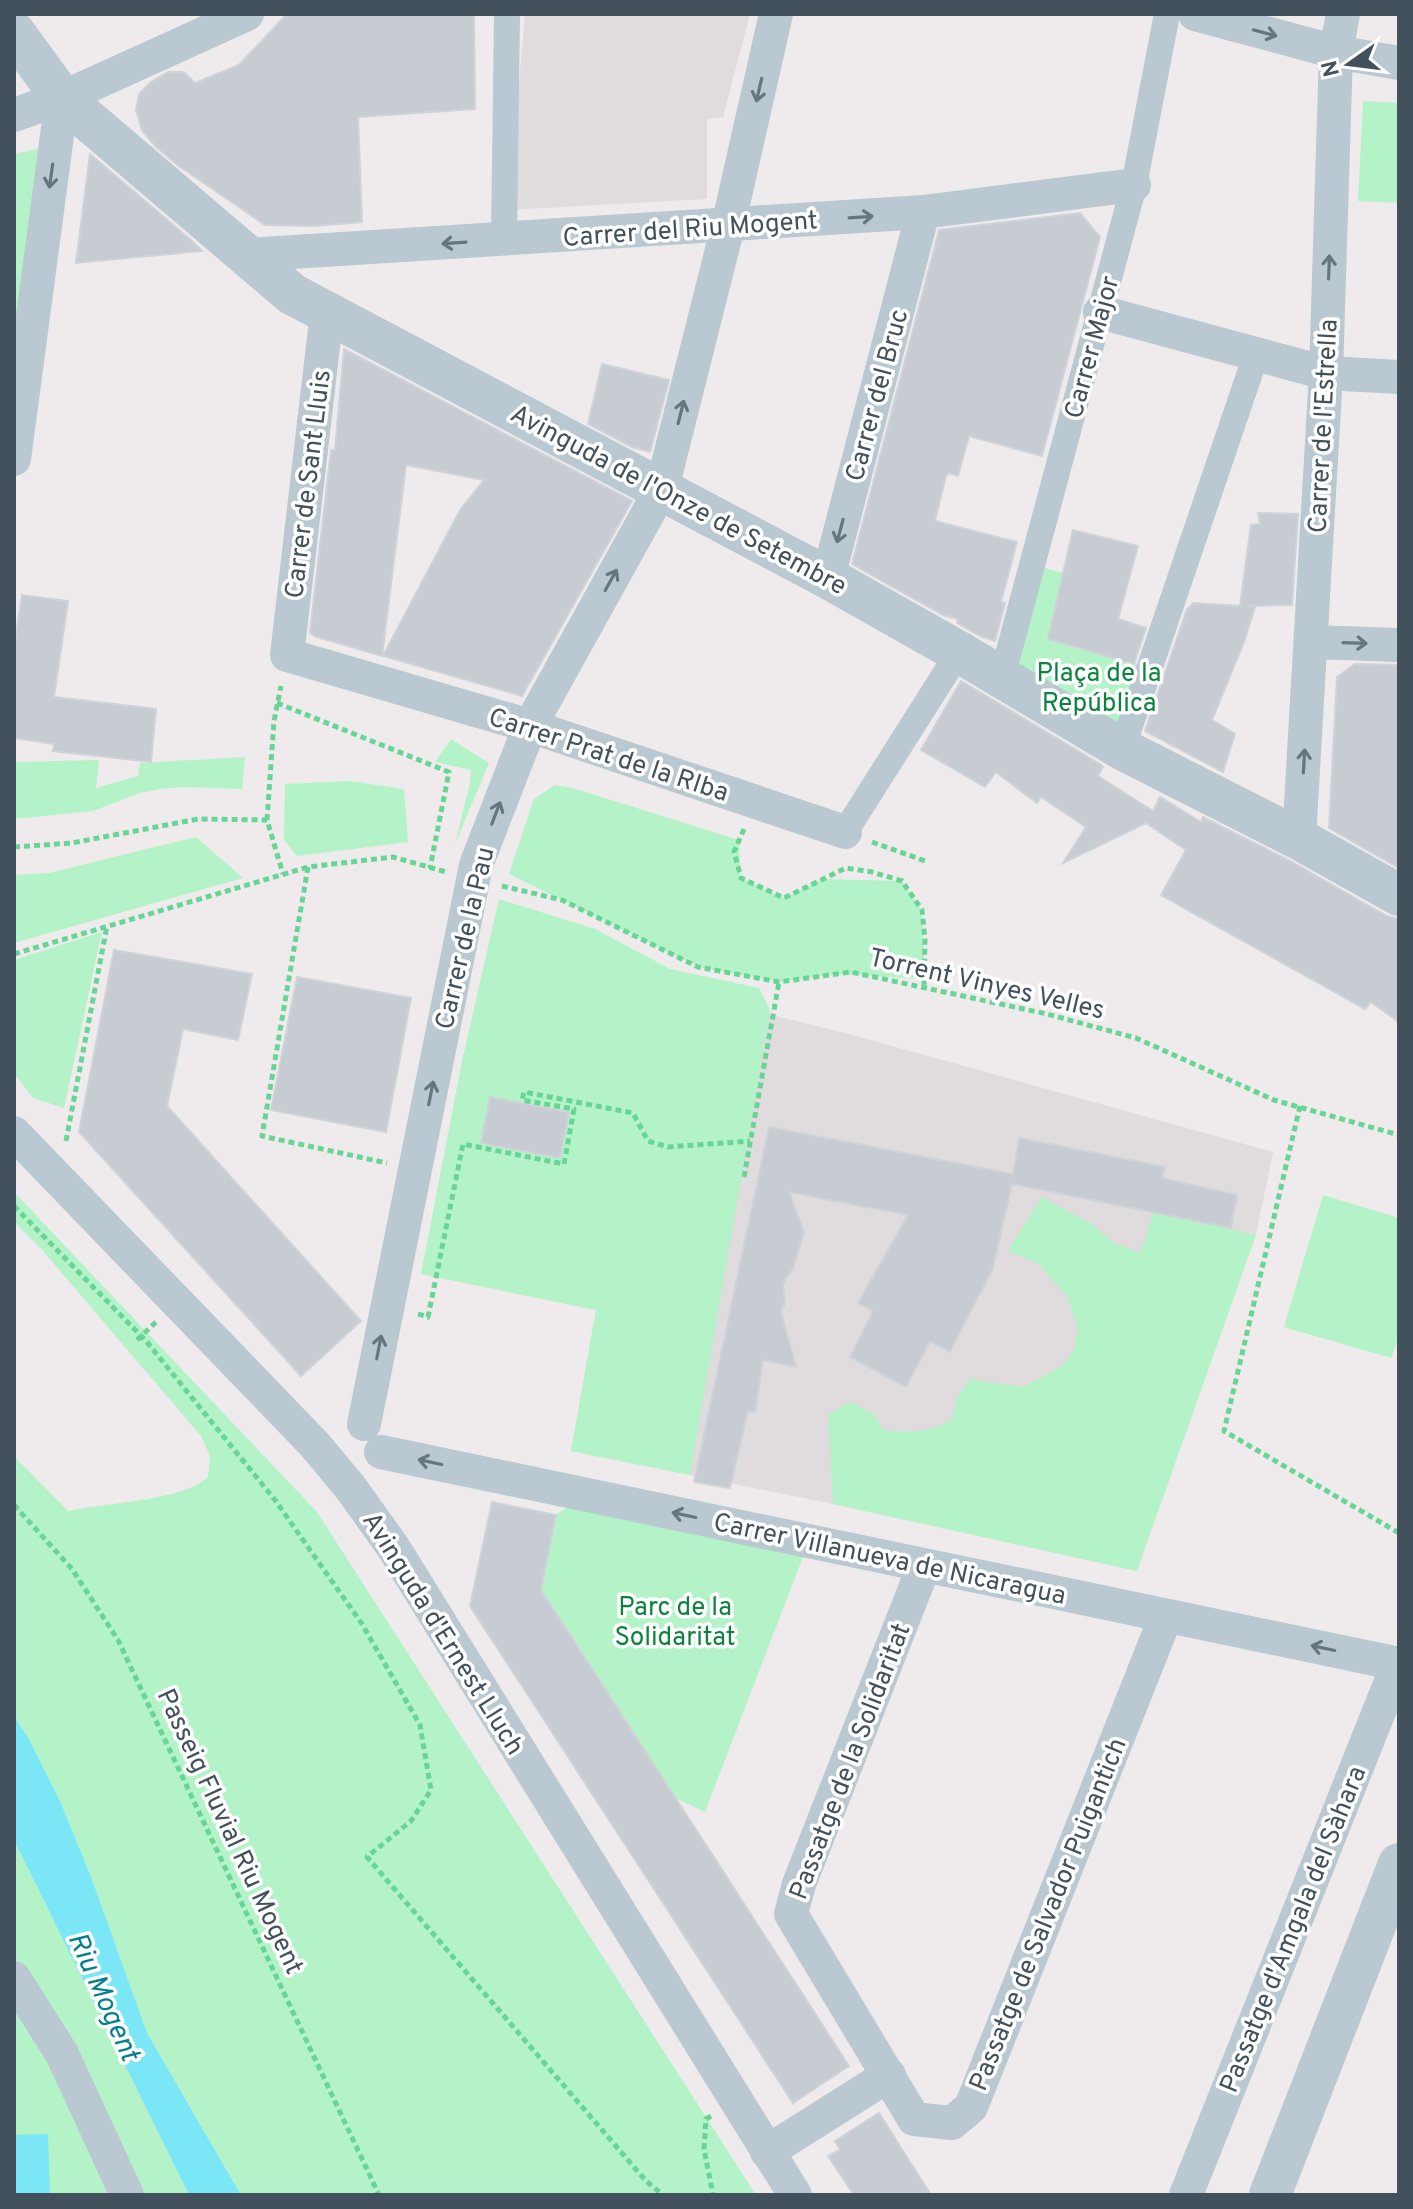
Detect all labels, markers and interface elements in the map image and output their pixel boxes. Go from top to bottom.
north arrow [1309,24,1389,104]
one-way arrow [1252,26,1278,41]
text: N [1317,57,1347,79]
one-way arrow [751,77,766,102]
one-way arrow [43,162,58,188]
street label: Carrer del Riu Mogent [562,205,819,256]
one-way arrow [847,209,874,224]
one-way arrow [441,236,468,251]
one-way arrow [1322,254,1337,281]
street label: Carrer Major [1059,273,1128,423]
street label: Carrer del Bruc [840,306,917,485]
street label: Carrer de l'Estrella [1302,318,1347,534]
street label: Carrer de Sant Lluis [279,368,340,600]
street label: Avinguda de l'Onze de Setembre [504,398,852,604]
one-way arrow [675,400,690,425]
one-way arrow [832,518,847,544]
one-way arrow [603,569,619,592]
one-way arrow [1341,636,1368,651]
park label: Plaça de la República [1037,658,1161,721]
street label: Carrer Prat de la RIba [484,702,732,811]
one-way arrow [1297,748,1312,775]
one-way arrow [490,801,504,826]
street label: Carrer de la Pau [429,844,503,1033]
street label: Torrent Vinyes Velles [865,942,1107,1029]
one-way arrow [424,1080,439,1106]
one-way arrow [372,1335,387,1361]
one-way arrow [417,1454,443,1469]
street label: Avinguda d'Ernest Lluch [354,1507,530,1762]
one-way arrow [672,1507,698,1522]
street label: Carrer Villanueva de Nicaragua [710,1507,1069,1614]
park label: Parc de la Solidaritat [615,1592,735,1655]
street label: Passatge de la Solidaritat [783,1619,919,1905]
one-way arrow [1310,1640,1336,1655]
street label: Passeig Fluvial Riu Mogent [148,1684,309,1980]
street label: Passatge de Salvador Puigantich [963,1734,1135,2096]
street label: Passatge d'Amgala del Sàhara [1214,1762,1375,2098]
water label: Riu Mogent [58,1927,148,2069]

